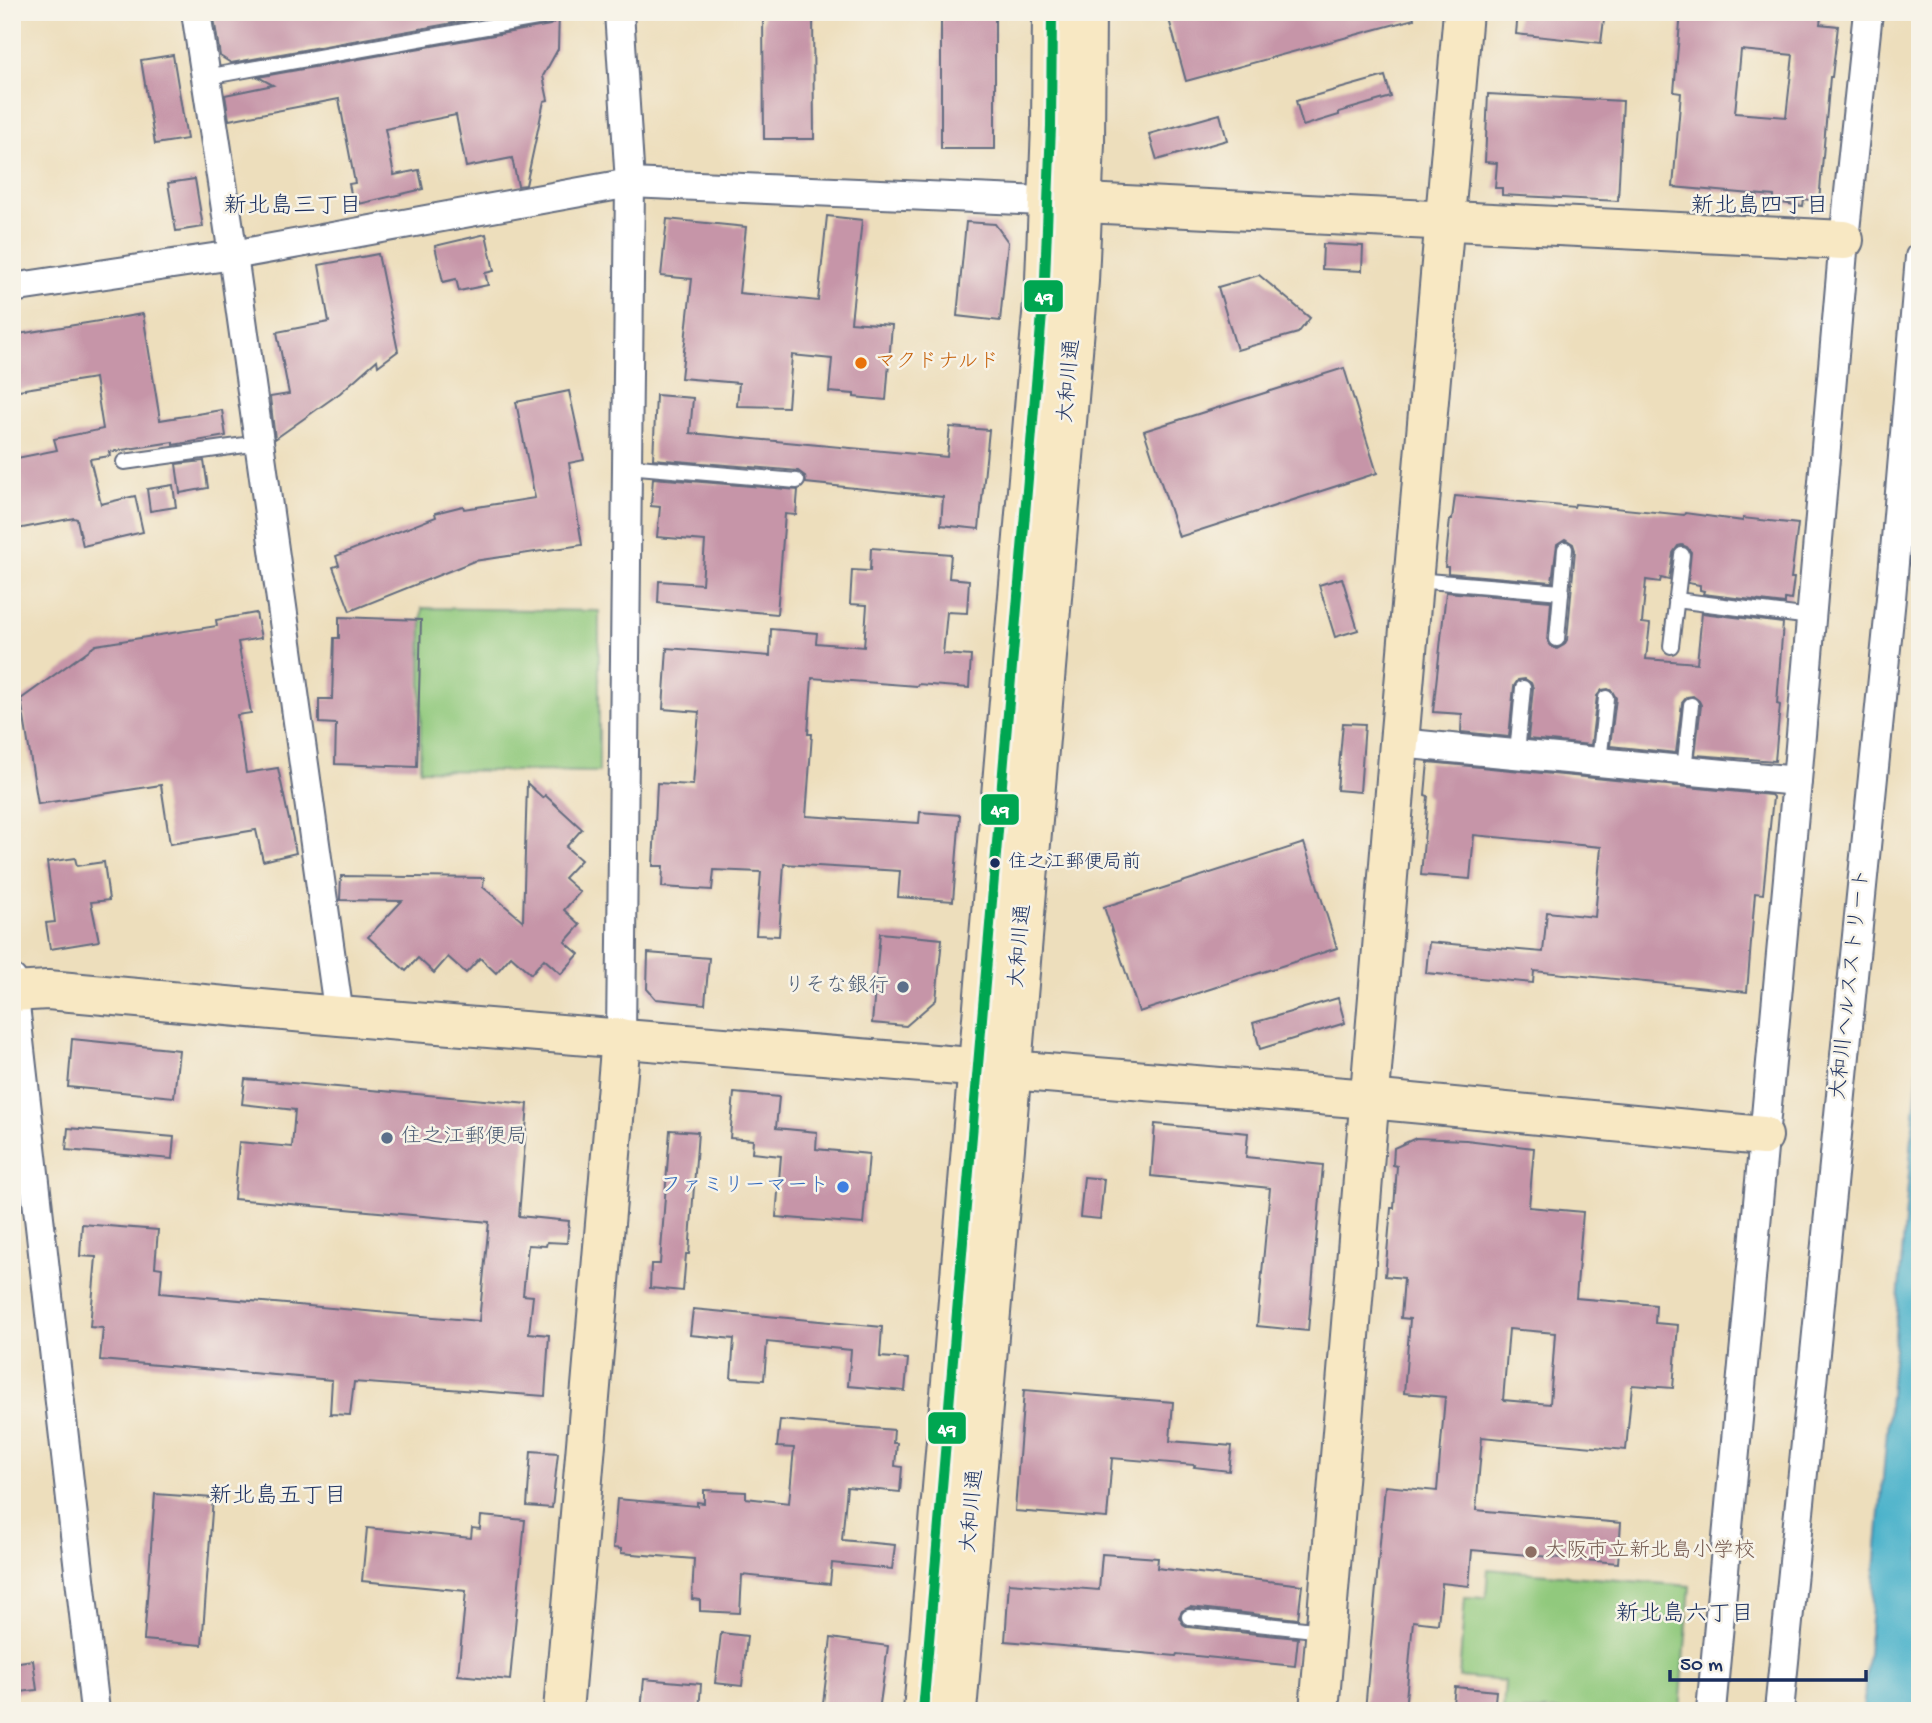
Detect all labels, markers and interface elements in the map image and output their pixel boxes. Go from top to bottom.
district label: 新北島三丁目 [224,193,362,221]
district label: 新北島四丁目 [1691,193,1829,221]
line badge: 49 [1023,279,1064,313]
text: 49 [1034,288,1054,311]
street label: 大和川通 [1054,338,1087,424]
place label: マクドナルド [875,351,999,376]
marker: マクドナルド [853,355,869,371]
line badge: 49 [980,793,1020,826]
text: 49 [990,801,1010,824]
place label: 住之江郵便局前 [1008,851,1141,875]
marker: 住之江郵便局前 [988,856,1002,870]
street label: 大和川ヘルスストリート [1826,867,1877,1101]
street label: 大和川通 [1005,903,1038,989]
place label: りそな銀行 [784,974,889,1000]
marker: りそな銀行 [895,979,911,995]
place label: 住之江郵便局 [401,1125,527,1151]
marker: 住之江郵便局 [379,1130,395,1146]
place label: ファミリーマート [661,1175,829,1200]
marker: ファミリーマート [835,1179,851,1195]
line badge: 49 [927,1411,967,1445]
text: 49 [937,1420,957,1443]
street label: 大和川通 [957,1468,990,1554]
district label: 新北島五丁目 [209,1483,347,1511]
place label: 大阪市立新北島小学校 [1545,1539,1755,1565]
marker: 大阪市立新北島小学校 [1523,1544,1539,1560]
district label: 新北島六丁目 [1616,1601,1754,1629]
scale bar [1670,1639,1866,1683]
text: 50 m [1680,1654,1723,1679]

